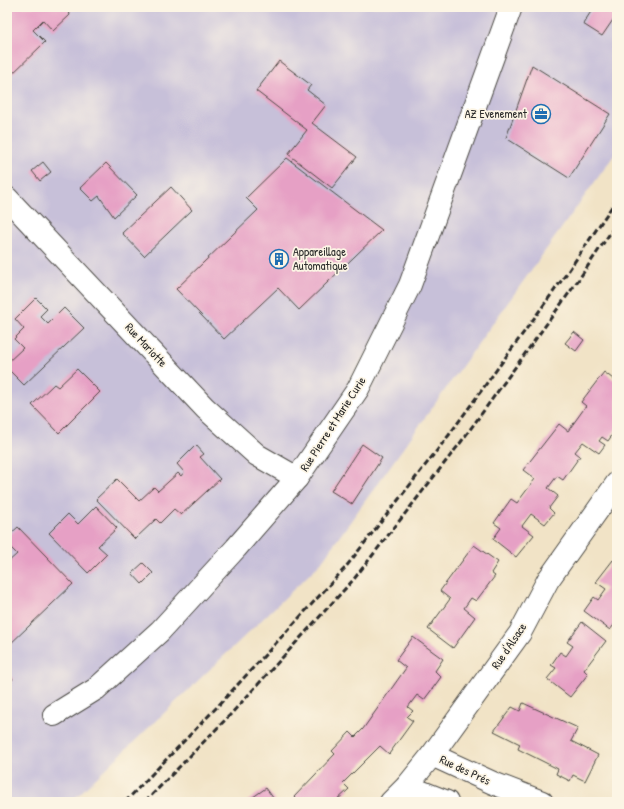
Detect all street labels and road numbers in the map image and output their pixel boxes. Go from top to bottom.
street label: Rue Mariotte [121,319,171,371]
street label: Rue Pierre et Marie Curie [296,373,370,474]
street label: Rue d'Alsace [487,619,530,672]
street label: Rue des Prés [437,750,494,789]

